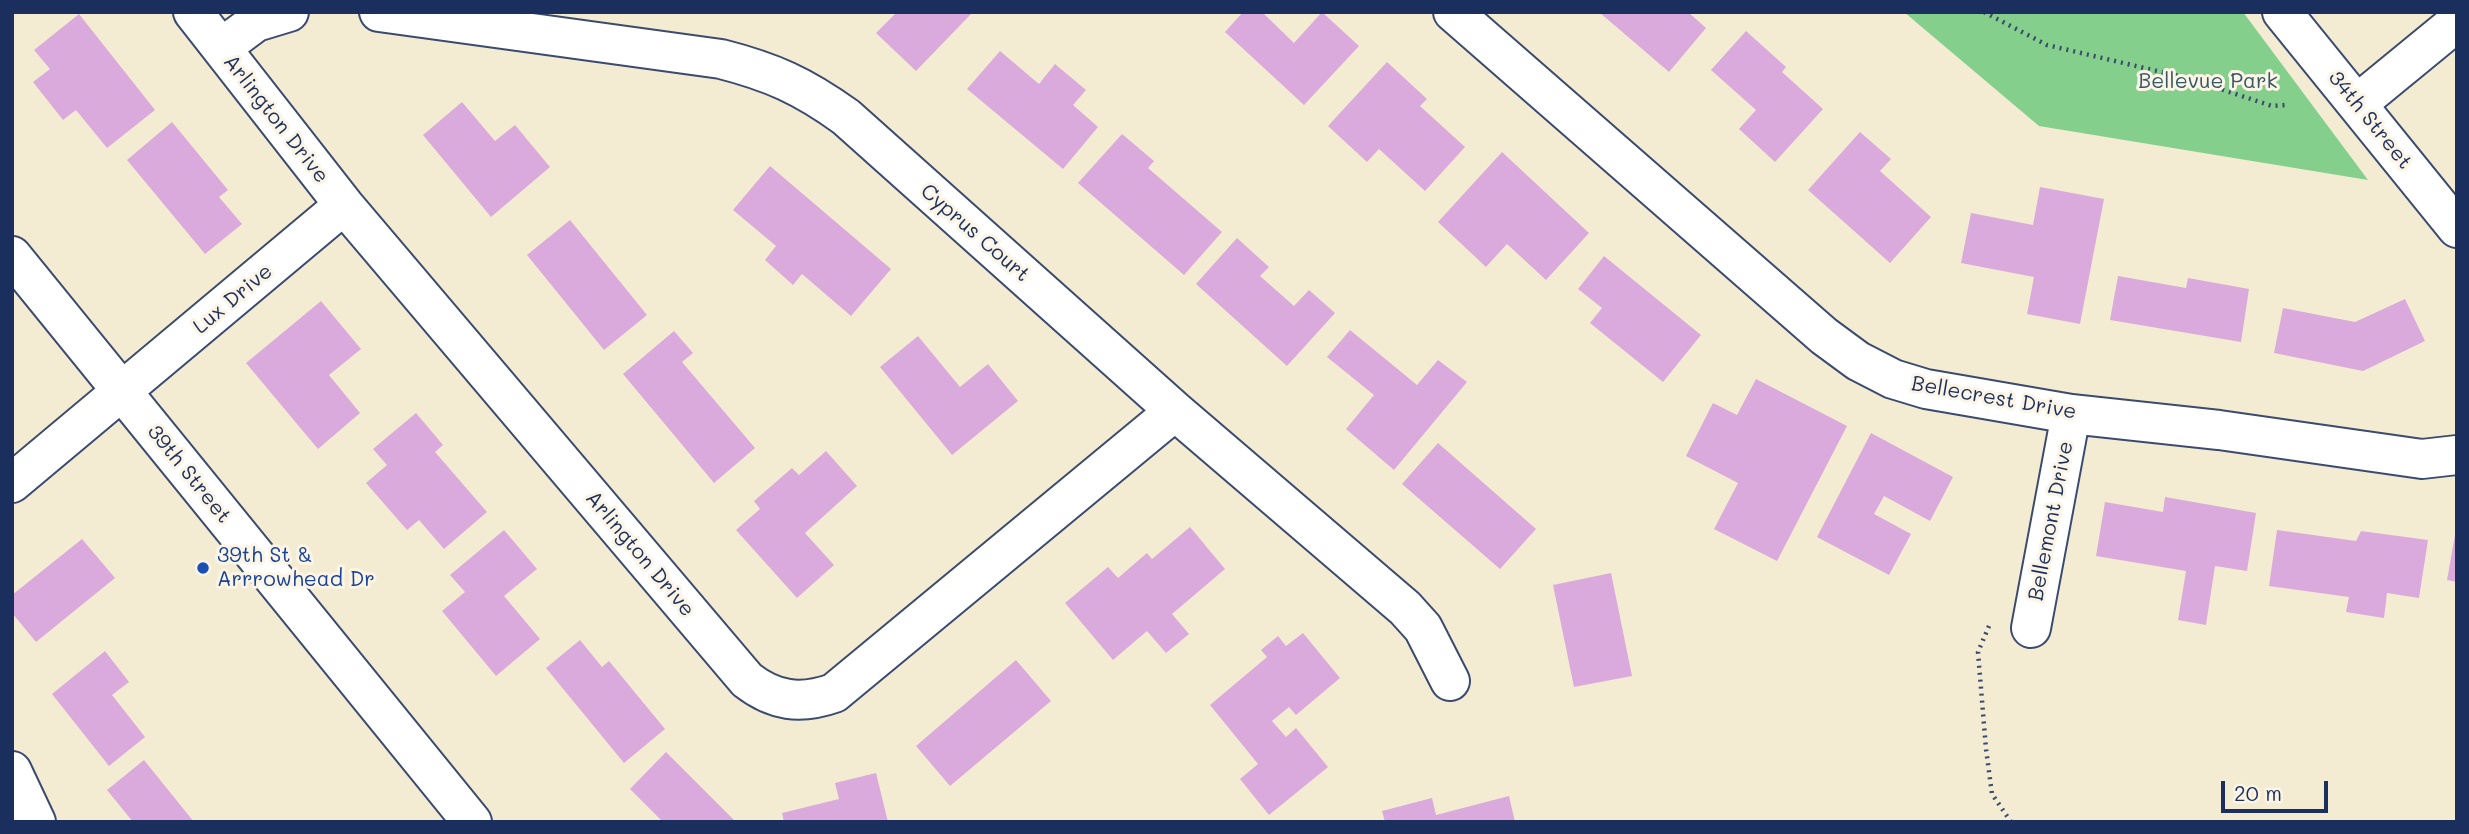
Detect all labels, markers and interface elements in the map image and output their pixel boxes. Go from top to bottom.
street label: Arlington Drive [218,50,334,188]
street label: 34th Street [2323,66,2417,174]
park label: Bellevue Park [2138,69,2278,95]
street label: Cyprus Court [915,179,1035,287]
street label: Lux Drive [188,259,278,339]
street label: Bellecrest Drive [1910,371,2078,425]
street label: 39th Street [142,420,236,528]
street label: Bellemont Drive [2023,439,2079,603]
street label: Arlington Drive [580,486,700,622]
place label: 39th St & Arrrowhead Dr [217,543,375,593]
marker: 39th St & Arrrowhead Dr [195,560,211,576]
scale bar [2224,768,2331,812]
text: 20 m [2234,779,2282,806]

